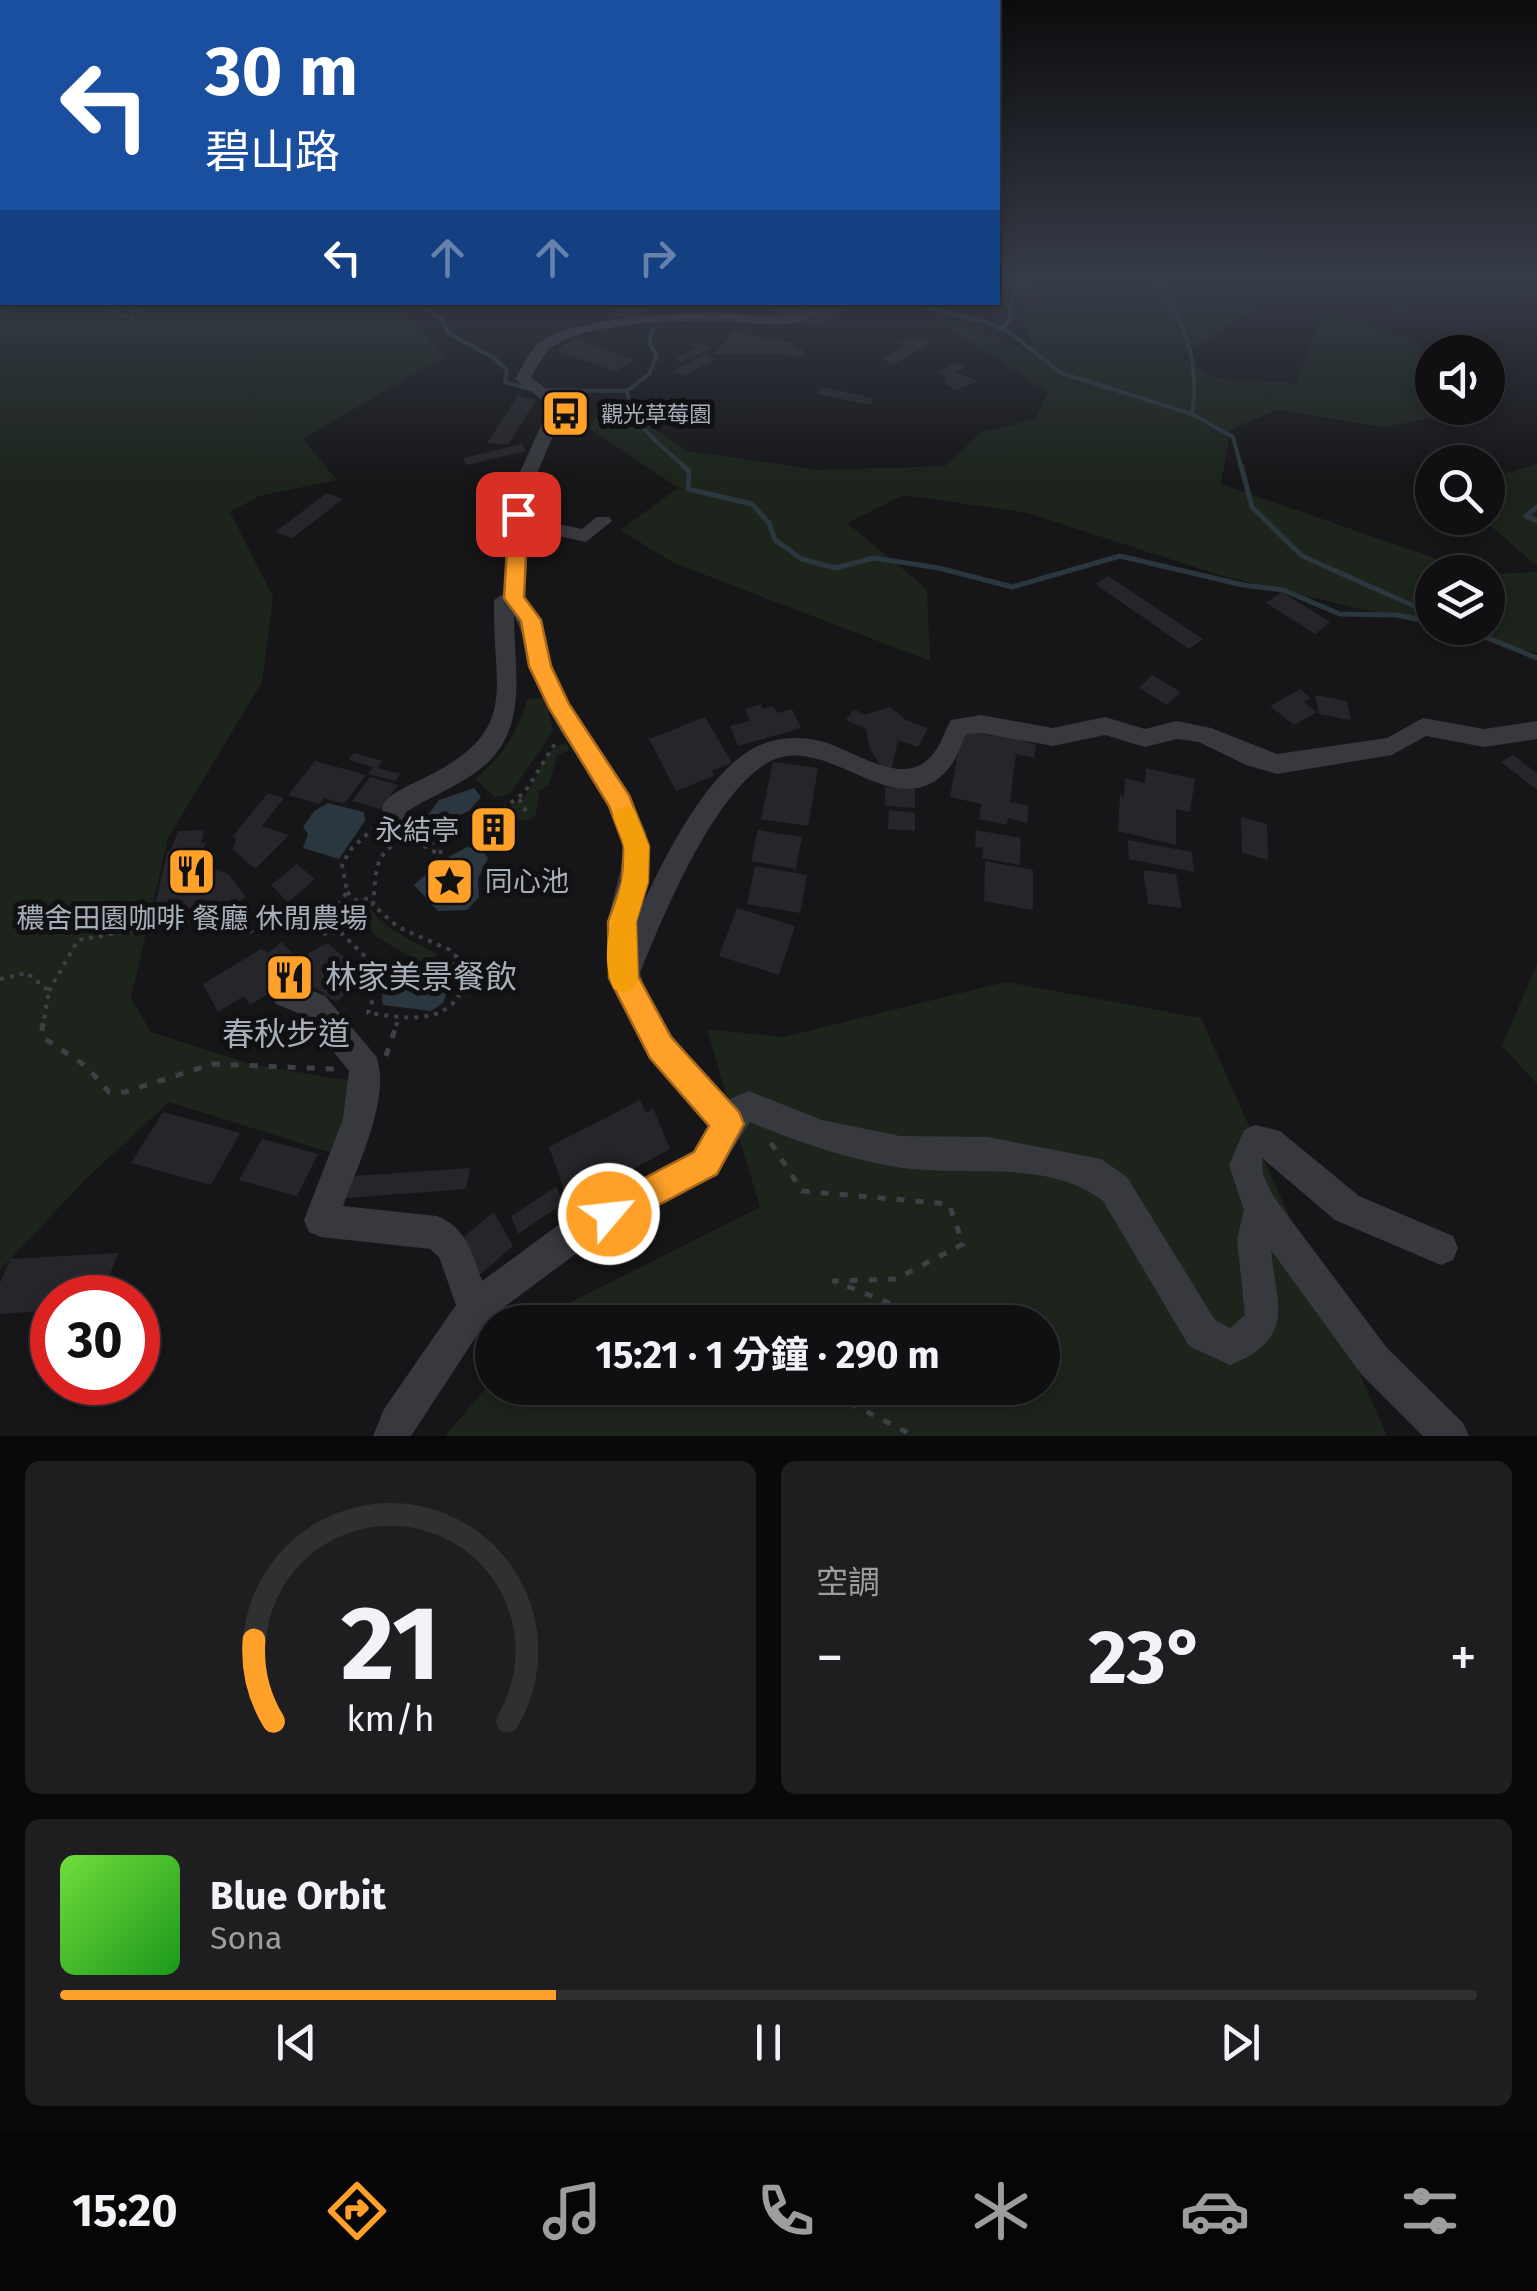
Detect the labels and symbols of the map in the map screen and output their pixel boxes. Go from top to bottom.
bus stop icon: 觀光草莓園 [540,388,592,440]
place label: 觀光草莓園 [601,401,711,428]
pin [476,472,561,557]
building icon: 永結亭 [468,804,520,856]
place label: 永結亭 [375,814,459,847]
restaurant icon: 穠舍田園咖啡 餐廳 休閒農場 [166,845,218,897]
place icon: 同心池 [424,855,476,907]
place label: 同心池 [485,865,569,898]
place label: 穠舍田園咖啡 餐廳 休閒農場 [17,902,367,935]
restaurant icon: 林家美景餐飲 [264,951,316,1003]
place label: 林家美景餐飲 [325,958,517,996]
street label: 春秋步道 [222,1015,350,1053]
position arrow [557,1162,661,1266]
speed limit sign: 30 [30,1275,160,1405]

